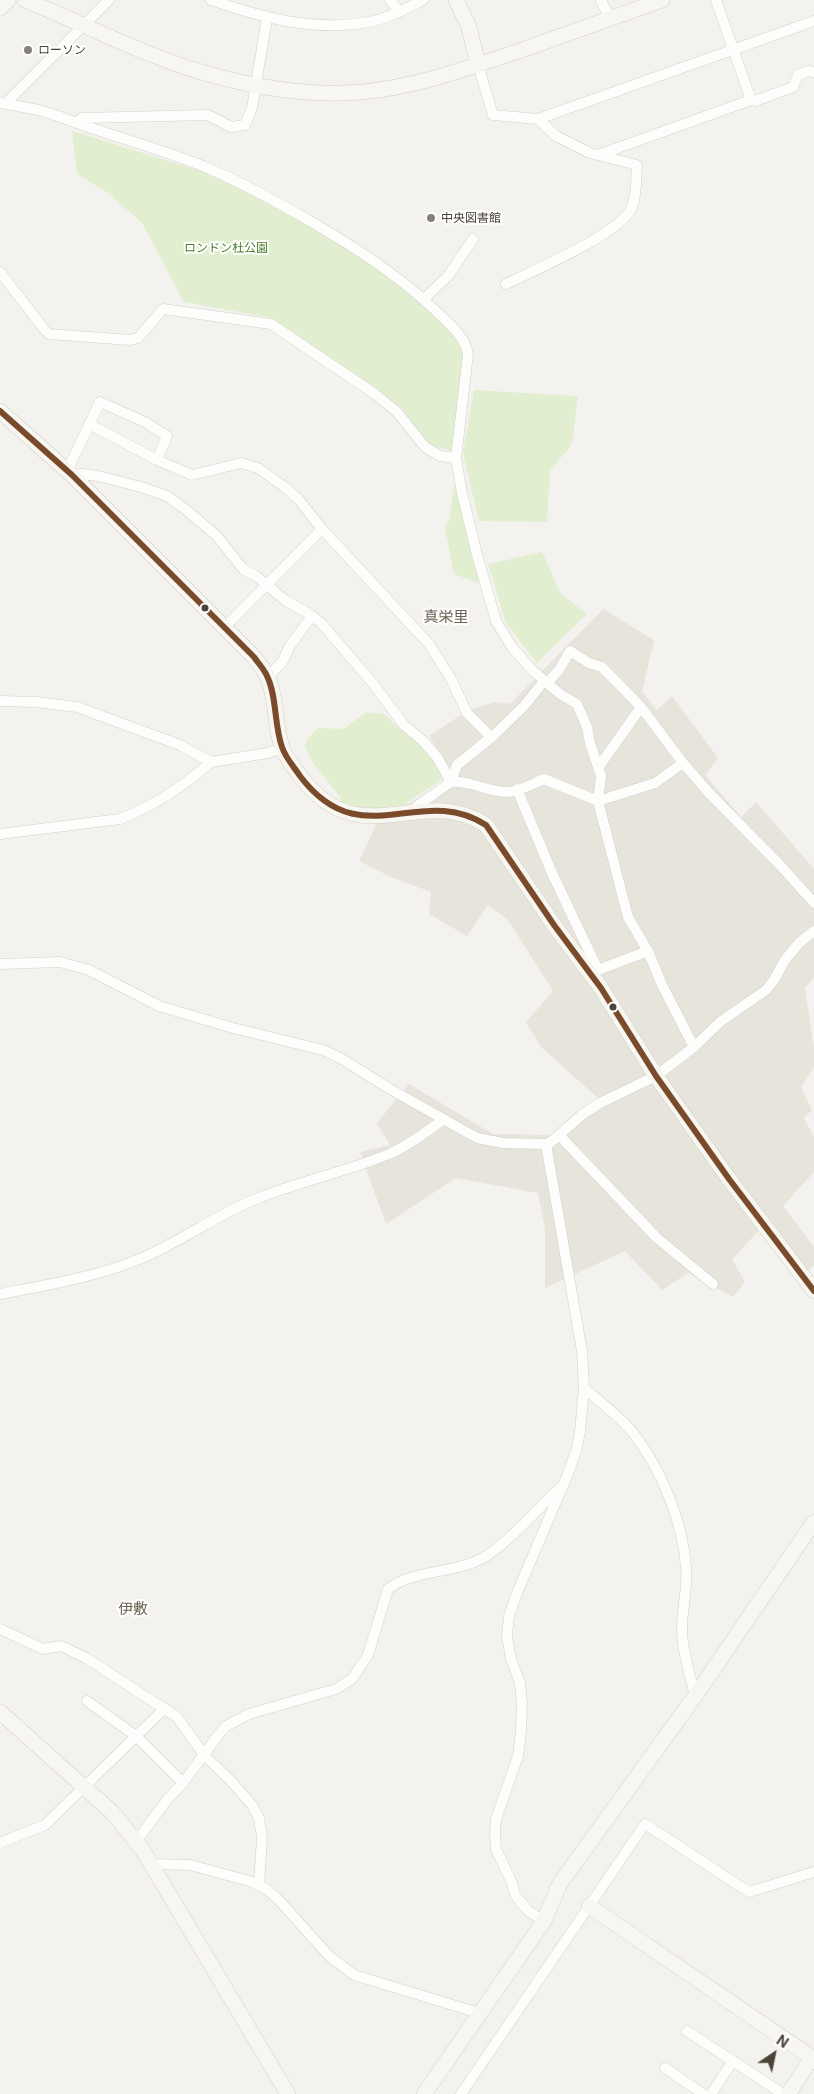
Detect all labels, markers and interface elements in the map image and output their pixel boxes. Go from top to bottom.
place label: ローソン [38,43,86,57]
marker: ローソン [22,44,34,56]
place label: 中央図書館 [441,211,501,225]
marker: 中央図書館 [425,212,437,224]
park label: ロンドン杜公園 [184,241,268,255]
unlabelled marker [200,603,210,613]
district label: 真栄里 [424,608,468,626]
unlabelled marker [608,1002,618,1012]
district label: 伊敷 [118,1600,148,1618]
north arrow [749,2029,799,2079]
text: N [773,2031,792,2051]

